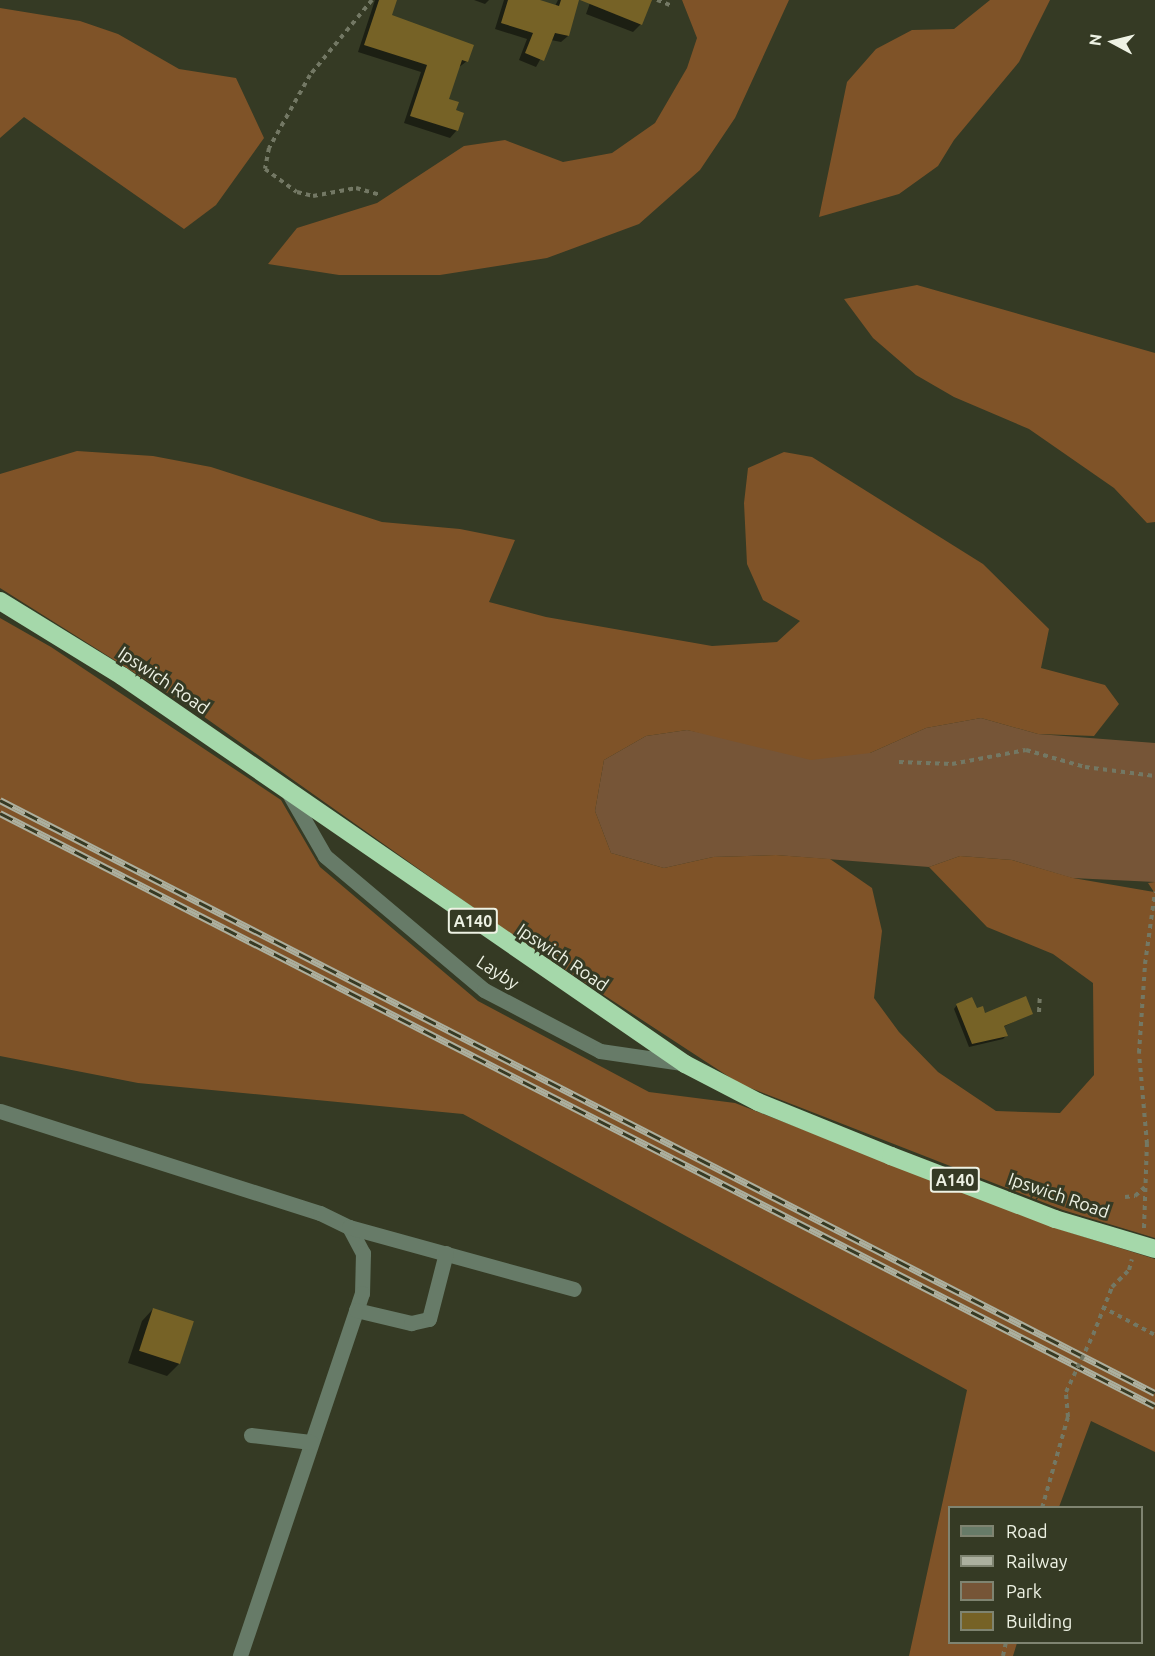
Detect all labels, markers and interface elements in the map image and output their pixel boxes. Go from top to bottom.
north arrow [1083,12,1143,72]
text: N [1085,33,1105,47]
street label: Ipswich Road [114,642,214,718]
road number: A140 [448,908,498,934]
street label: Ipswich Road [513,919,613,995]
street label: Layby [473,950,523,994]
road number: A140 [930,1167,980,1193]
street label: Ipswich Road [1006,1168,1112,1222]
legend [948,1506,1143,1644]
text: Road [1006,1521,1048,1541]
text: Railway [1006,1551,1067,1571]
text: Park [1006,1581,1042,1601]
text: Building [1006,1611,1072,1631]

